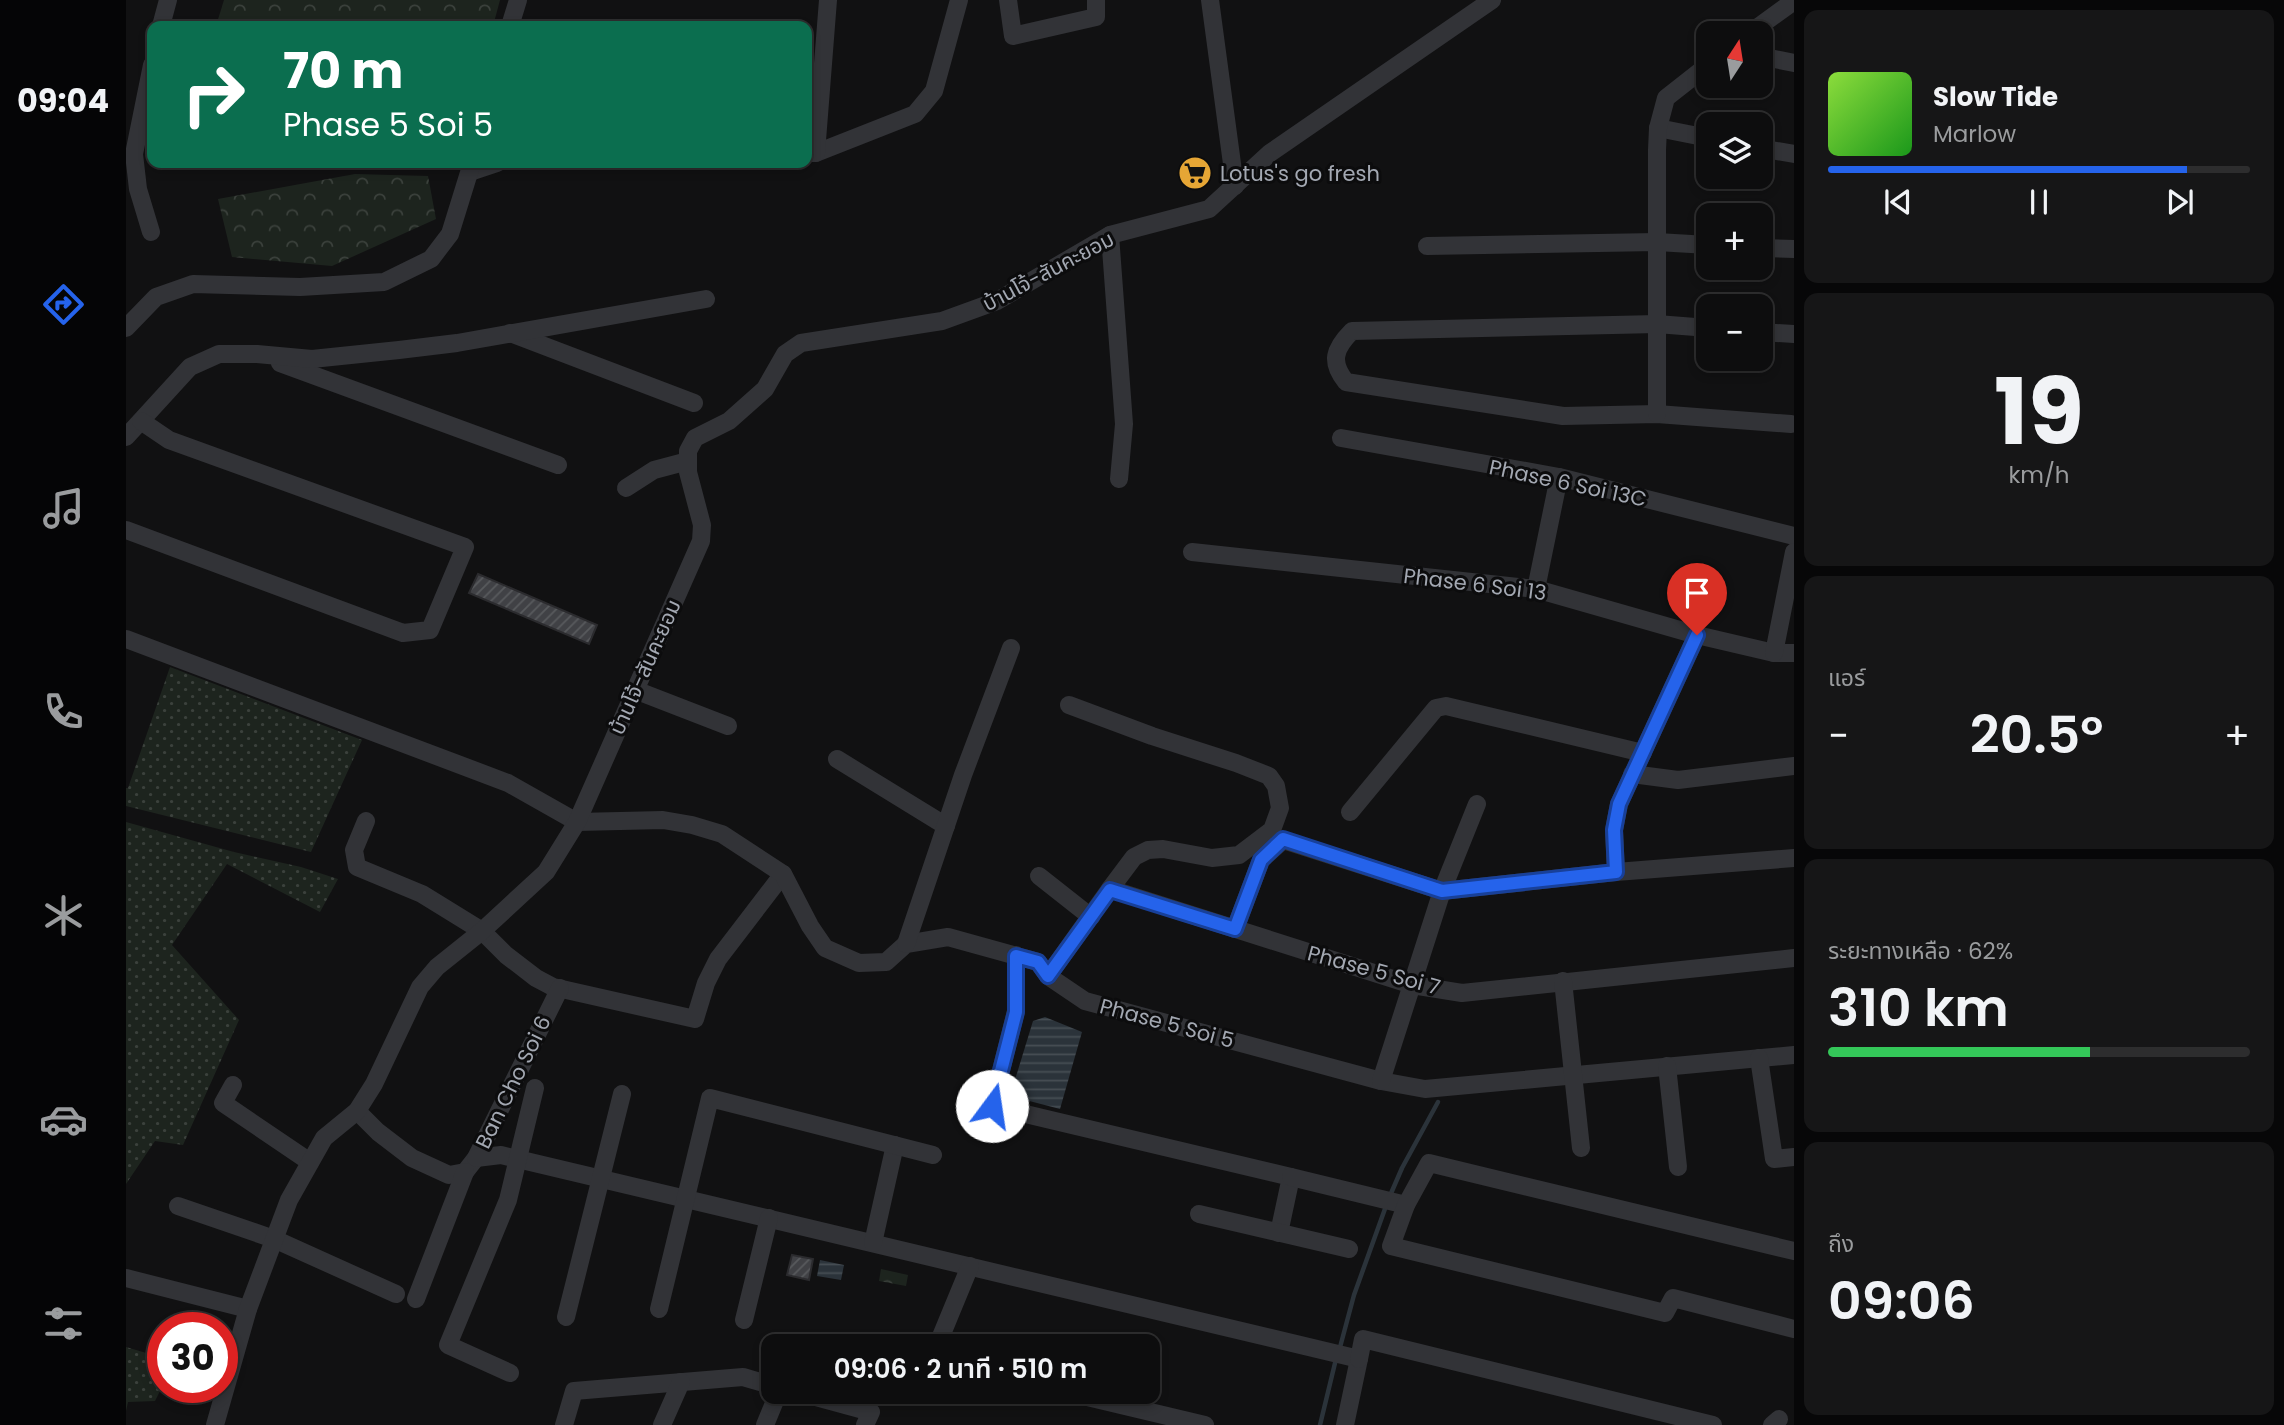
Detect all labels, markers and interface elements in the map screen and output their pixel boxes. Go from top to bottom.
north arrow [1696,21,1773,98]
map controls [1696,21,1773,371]
text: 70 m [283,37,403,105]
icon: right [168,49,259,140]
text: 09:04 [17,78,109,123]
text: Slow Tide [1933,79,2058,115]
text: Phase 5 Soi 5 [283,102,493,147]
button: layers [1696,112,1773,189]
text: Marlow [1933,118,2016,150]
supermarket icon: Lotus's go fresh [1176,154,1214,192]
place label: Lotus's go fresh [1220,159,1380,188]
icon: previous [1879,183,1917,221]
icon: pause [2020,183,2058,221]
icon: next [2161,183,2199,221]
button: + [1696,203,1773,280]
street label: บ้านโจ้-สันคะยอม [977,224,1119,318]
icon: directions [39,280,88,329]
button: − [1696,294,1773,371]
text: 19 [1994,348,2084,476]
street label: Phase 6 Soi 13C [1487,452,1649,514]
text: km/h [2008,459,2070,491]
icon: music [39,484,88,533]
street label: Phase 6 Soi 13 [1402,561,1548,607]
pin [1667,563,1727,635]
icon: arrive [1678,574,1716,612]
street label: บ้านโจ้-สันคะยอม [602,595,688,739]
text: แอร์ [1828,662,1865,694]
icon: phone [39,687,88,736]
text: 20.5° [1970,698,2103,771]
text: − [1828,709,1849,762]
text: + [2224,709,2250,762]
icon: climate [39,891,88,940]
text: ระยะทางเหลือ · 62% [1828,935,2013,967]
street label: Phase 5 Soi 7 [1304,938,1444,1002]
text: 310 km [1828,971,2009,1044]
street label: Phase 5 Soi 5 [1097,991,1237,1055]
street label: Ban Cho Soi 6 [468,1011,558,1153]
position arrow [955,1069,1029,1143]
icon: car [39,1095,88,1144]
text: ถึง [1828,1228,1854,1260]
text: 09:06 [1828,1264,1975,1337]
icon: filters [39,1299,88,1348]
speed limit sign: 30 [147,1312,238,1403]
text: 09:06 · 2 นาที · 510 m [834,1351,1087,1387]

